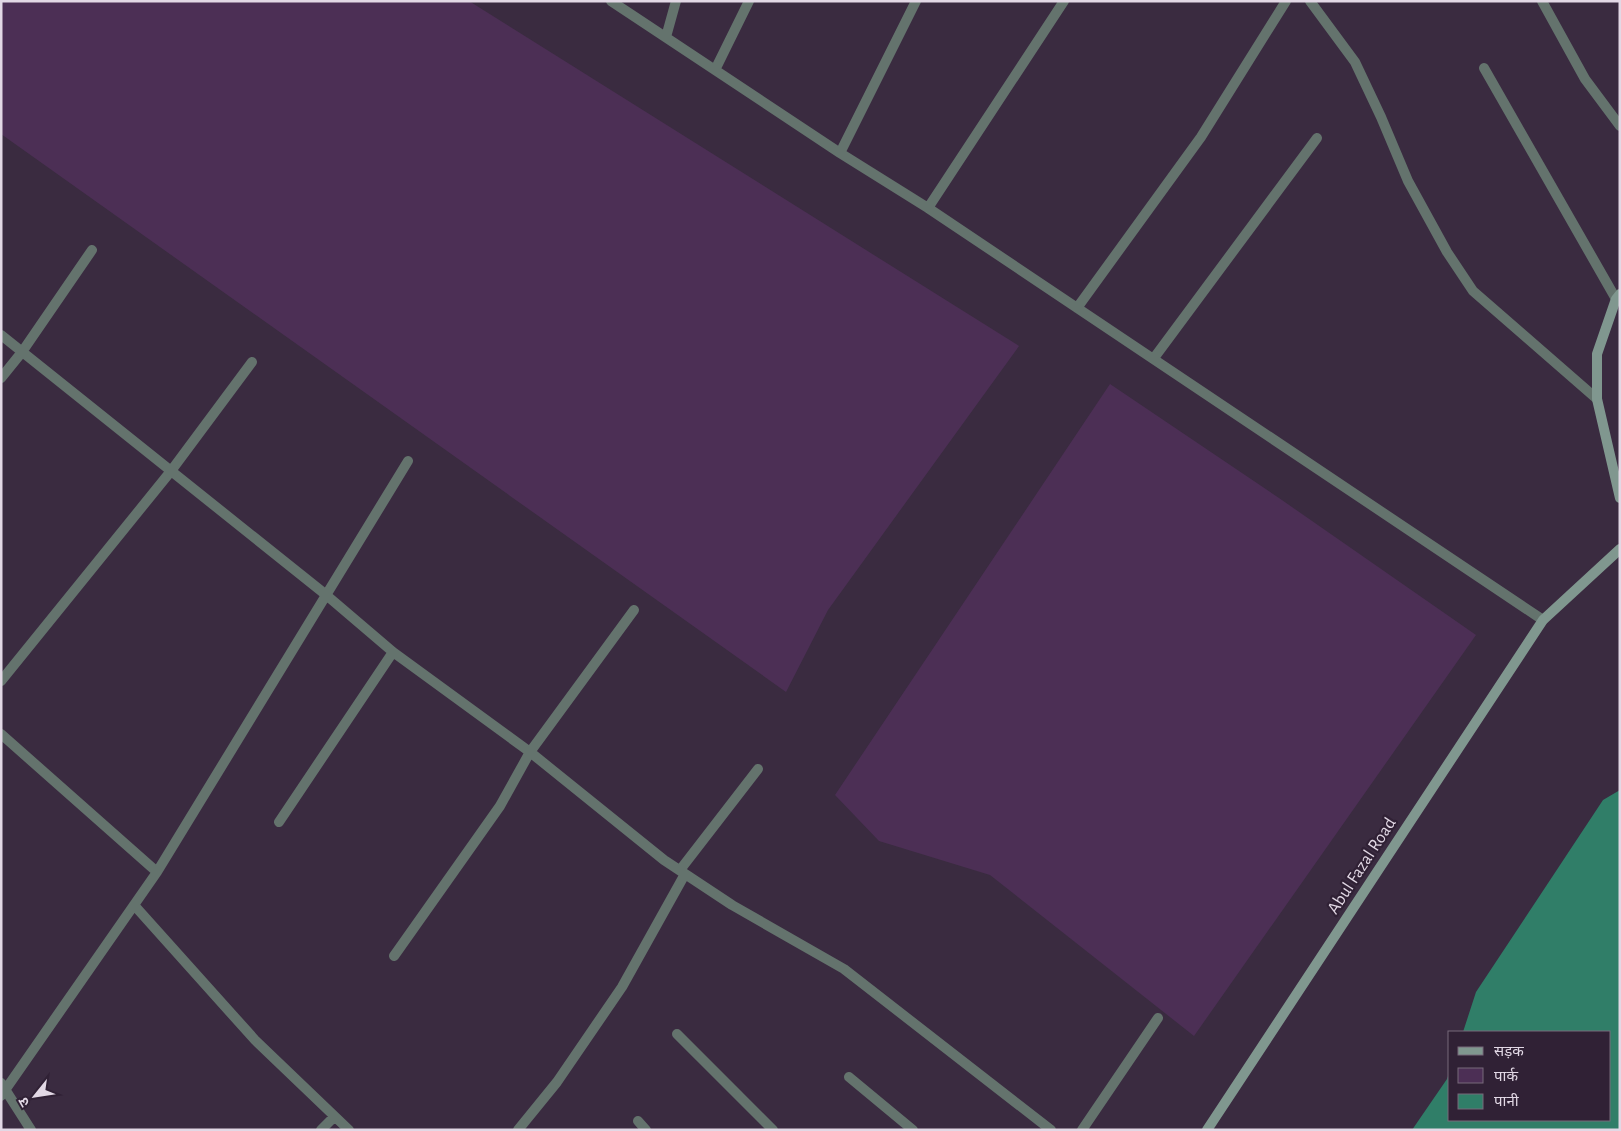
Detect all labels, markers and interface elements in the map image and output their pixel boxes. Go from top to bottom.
street label: Abul Fazal Road [1324,815,1400,917]
legend [1448,1031,1611,1121]
text: सड़क [1494,1044,1524,1059]
text: पार्क [1494,1067,1518,1084]
north arrow [10,1071,60,1121]
text: पानी [1494,1093,1520,1109]
text: उ [16,1094,33,1109]

